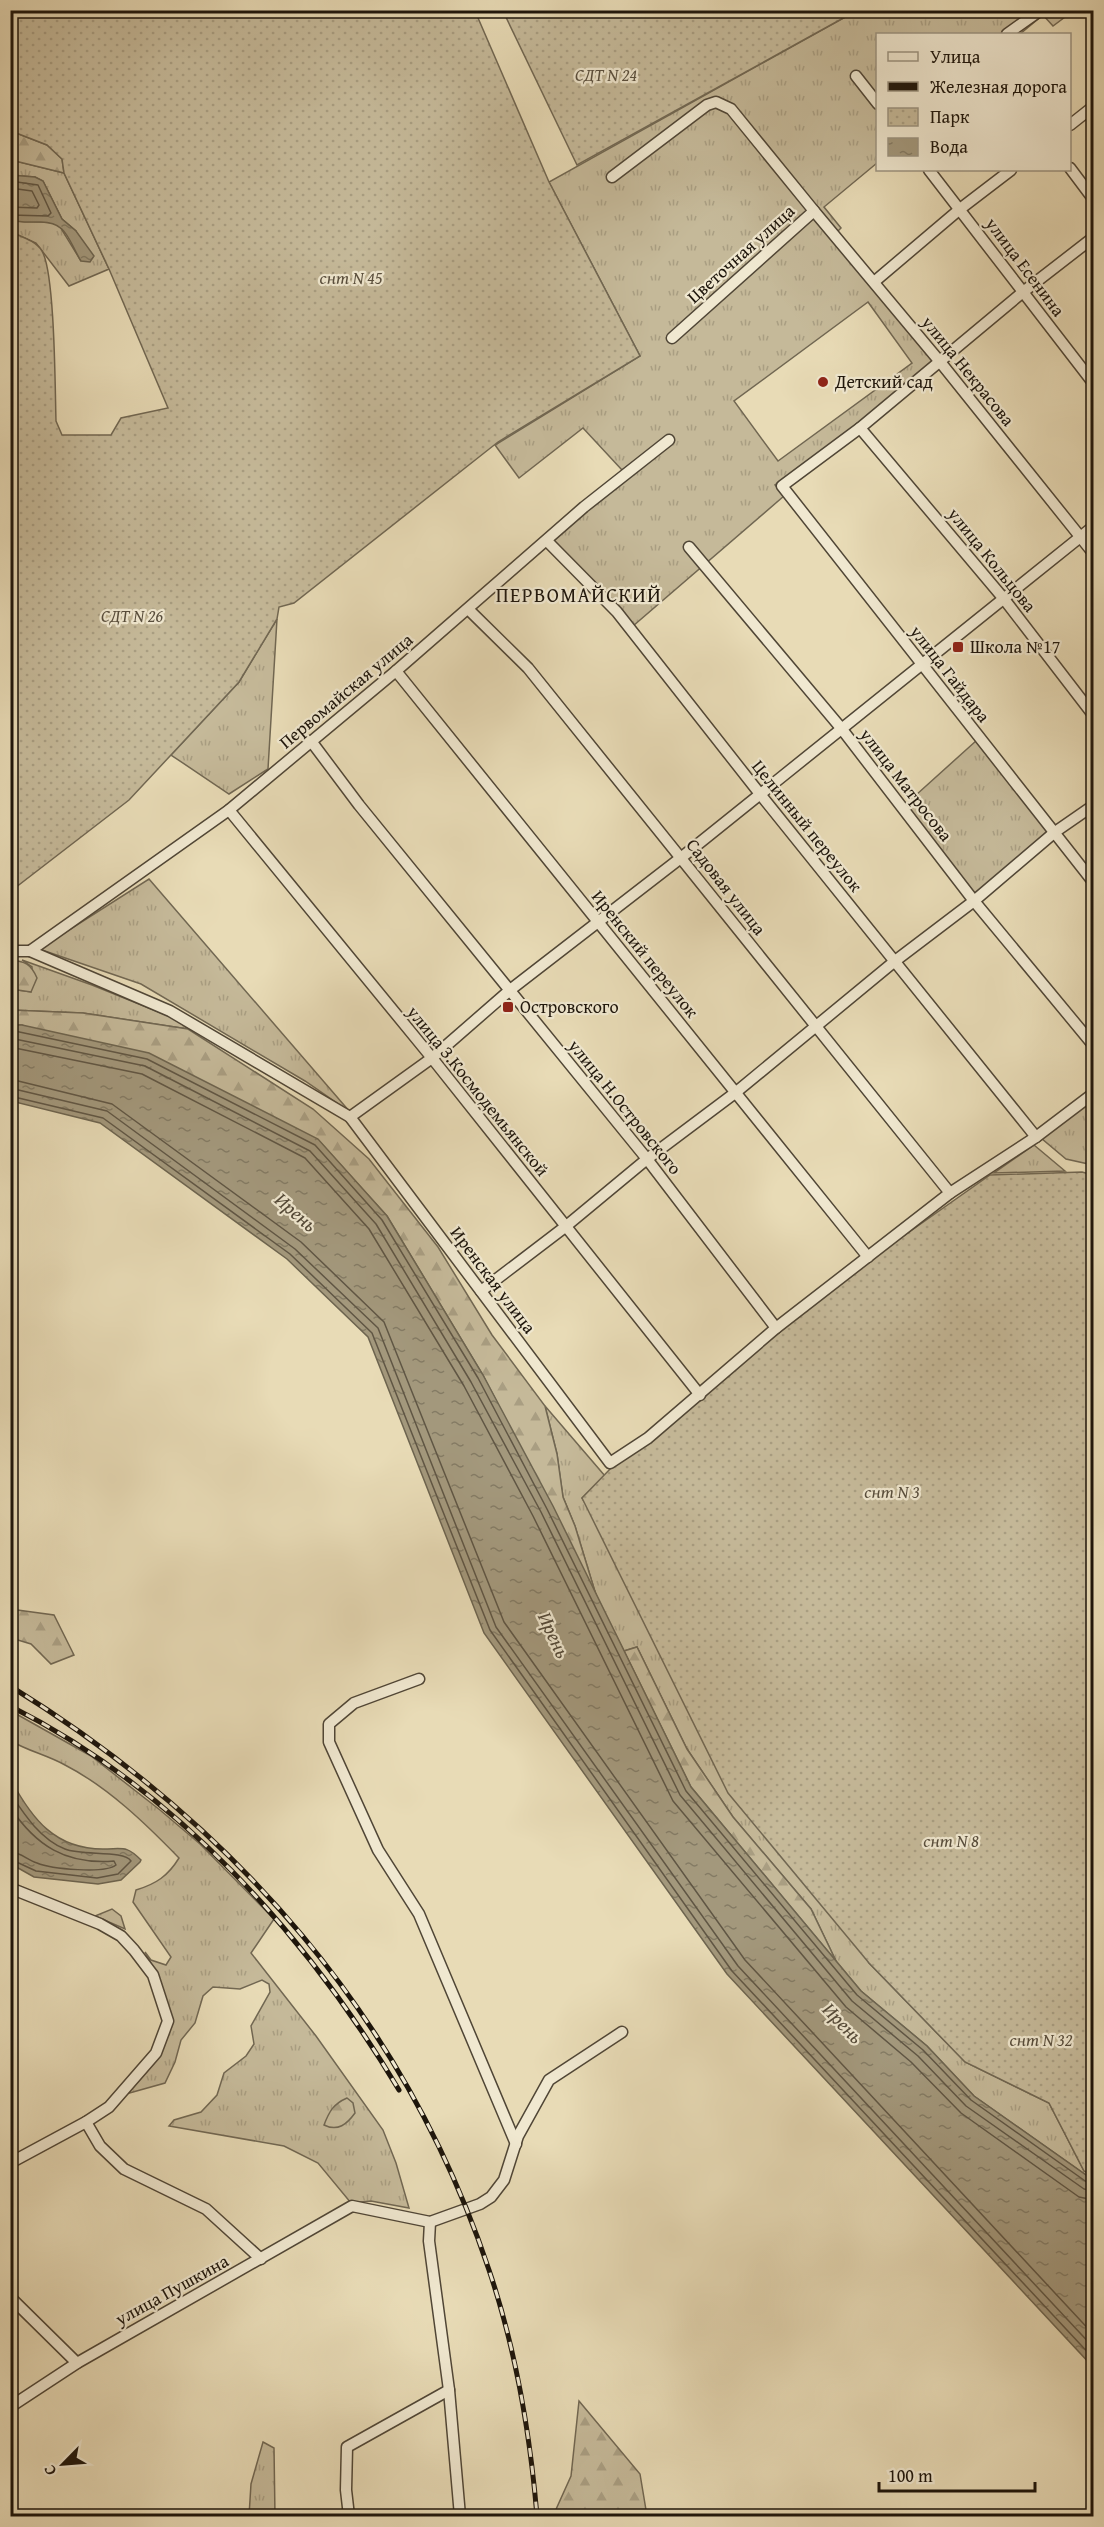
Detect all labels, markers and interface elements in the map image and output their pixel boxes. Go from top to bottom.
legend [876,33,1071,171]
text: Улица [930,43,981,70]
park label: СДТ N 24 [575,61,637,88]
text: Железная дорога [929,73,1067,100]
text: Парк [930,103,970,130]
text: Вода [930,133,968,160]
street label: Цветочная улица [681,197,801,310]
street label: улица Есенина [978,211,1072,322]
park label: снт N 45 [320,264,383,291]
street label: улица Некрасова [915,309,1022,432]
place label: Детский сад [834,368,933,395]
marker: Детский сад [816,375,830,389]
street label: улица Кольцова [941,501,1043,618]
district label: ПЕРВОМАЙСКИЙ [496,580,662,609]
park label: СДТ N 26 [101,602,163,629]
street label: улица Гайдара [903,618,997,729]
street label: Первомайская улица [273,626,419,755]
place label: Школа №17 [970,633,1060,660]
marker: Школа №17 [951,640,965,654]
street label: улица Матросова [853,721,960,847]
street label: Целинный переулок [746,754,870,898]
street label: Садовая улица [680,833,773,941]
street label: Иренский переулок [585,884,706,1024]
place label: Островского [520,993,619,1020]
street label: улица З.Космодемьянской [400,999,556,1182]
marker: Островского [501,1000,515,1014]
street label: улица Н.Островского [562,1032,689,1180]
water label: Ирень [269,1185,324,1238]
street label: Иренская улица [444,1220,543,1339]
park label: снт N 3 [864,1478,920,1505]
water label: Ирень [531,1607,578,1663]
park label: снт N 8 [923,1827,979,1854]
water label: Ирень [816,1995,871,2050]
park label: снт N 32 [1010,2026,1073,2053]
street label: улица Пушкина [109,2247,234,2332]
north arrow [33,2434,93,2494]
scale bar [879,2455,1035,2493]
text: С [37,2461,62,2480]
text: 100 m [888,2462,933,2489]

